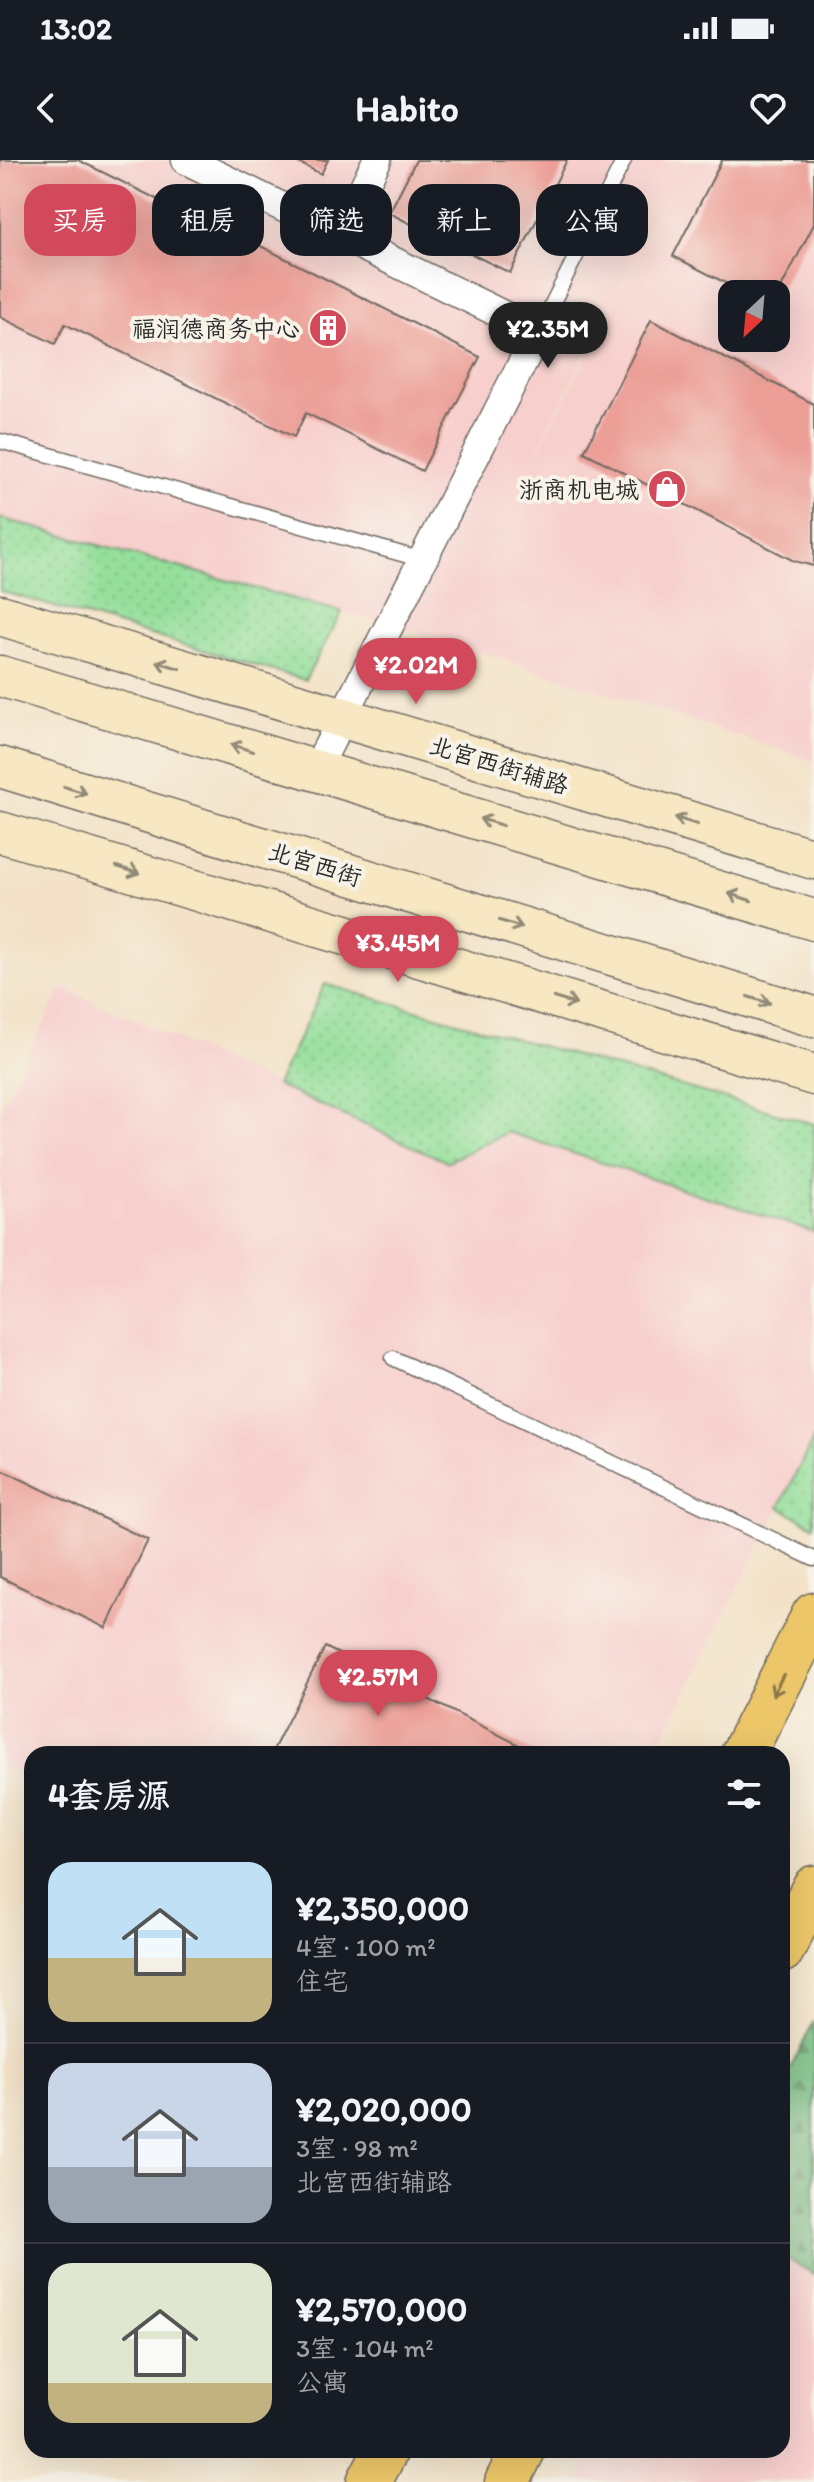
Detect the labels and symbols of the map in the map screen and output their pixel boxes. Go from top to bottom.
north arrow [718,280,790,352]
pin: ¥2.35M [483,302,613,370]
building icon: 福润德商务中心 [307,307,349,349]
place label: 福润德商务中心 [132,314,300,343]
shop icon: 浙商机电城 [646,468,688,510]
place label: 浙商机电城 [519,475,639,504]
pin: ¥2.02M [351,638,481,706]
one-way arrow [156,657,182,672]
street label: 北宫西街辅路 [426,730,572,800]
one-way arrow [229,740,255,755]
one-way arrow [61,783,87,798]
one-way arrow [673,813,699,828]
one-way arrow [478,814,504,829]
street label: 北宫西街 [265,836,365,892]
one-way arrow [115,863,141,878]
one-way arrow [727,889,753,904]
pin: ¥3.45M [333,916,463,984]
one-way arrow [497,917,523,932]
one-way arrow [552,994,578,1009]
one-way arrow [746,994,771,1008]
pin: ¥2.57M [313,1650,443,1718]
one-way arrow [770,1672,786,1696]

